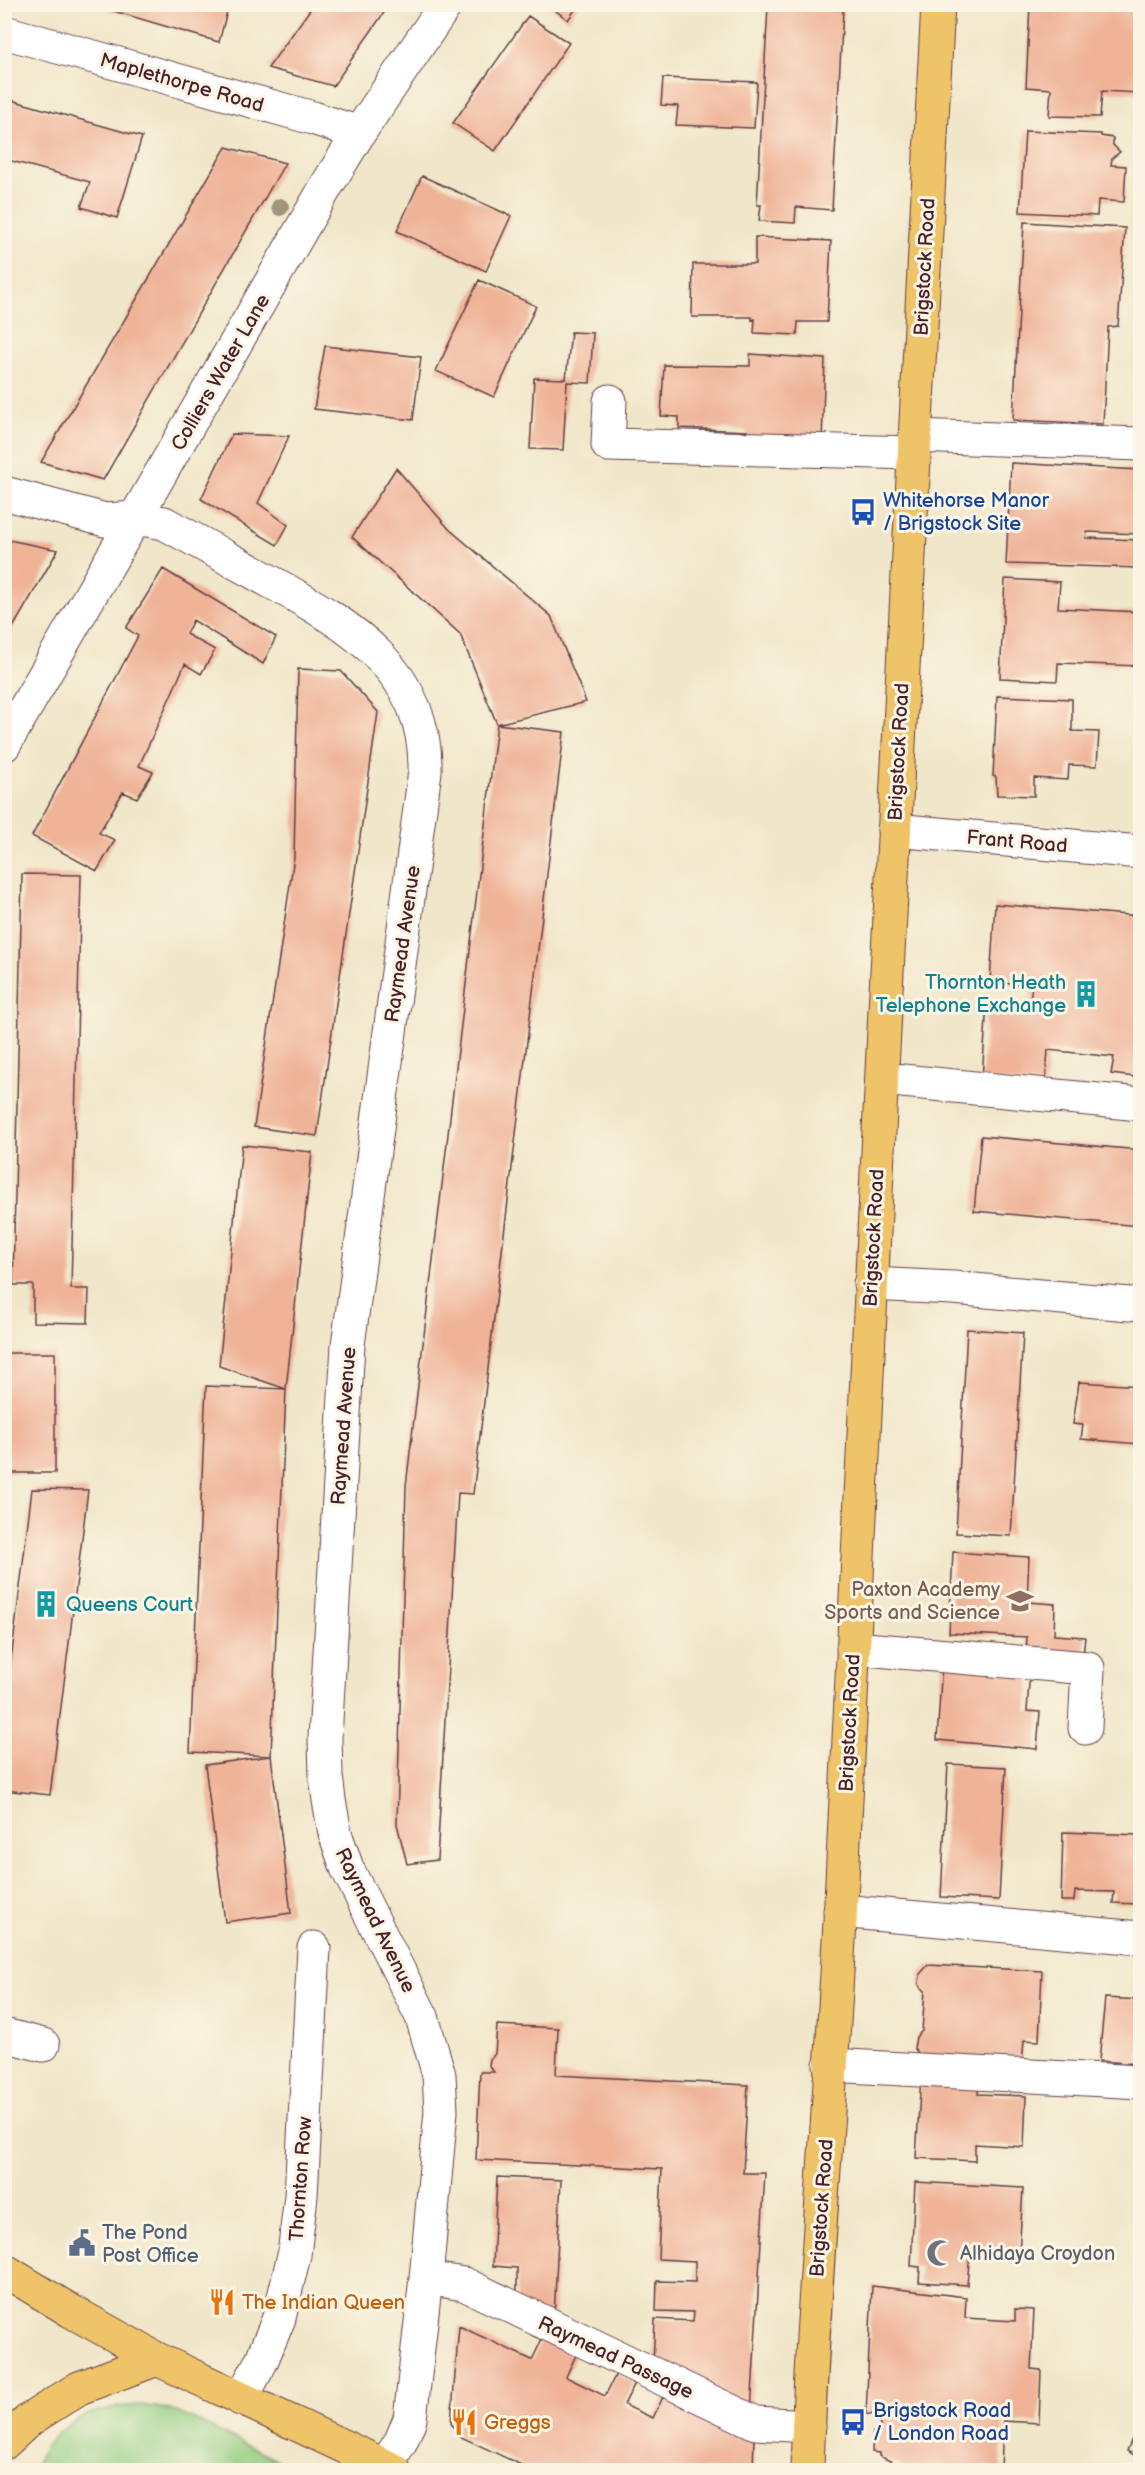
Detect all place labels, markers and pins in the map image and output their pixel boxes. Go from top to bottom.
place label: Whitehorse Manor / Brigstock Site [883,489,1050,536]
bus stop icon: Whitehorse Manor / Brigstock Site [848,497,878,527]
place label: Thornton Heath Telephone Exchange [876,971,1066,1018]
building icon: Thornton Heath Telephone Exchange [1071,979,1101,1009]
place label: Paxton Academy Sports and Science [824,1578,1000,1625]
school or university icon: Paxton Academy Sports and Science [1005,1586,1035,1616]
building icon: Queens Court [31,1589,61,1619]
place label: Queens Court [66,1593,193,1617]
place label: The Pond Post Office [102,2221,199,2268]
public building icon: The Pond Post Office [67,2228,97,2258]
mosque icon: Alhidaya Croydon [925,2238,955,2268]
place label: Alhidaya Croydon [960,2242,1115,2266]
restaurant icon: The Indian Queen [207,2287,237,2317]
place label: The Indian Queen [242,2291,405,2315]
place label: Brigstock Road / London Road [873,2399,1011,2446]
restaurant icon: Greggs [449,2407,479,2437]
bus stop icon: Brigstock Road / London Road [838,2407,868,2437]
place label: Greggs [484,2411,551,2435]

